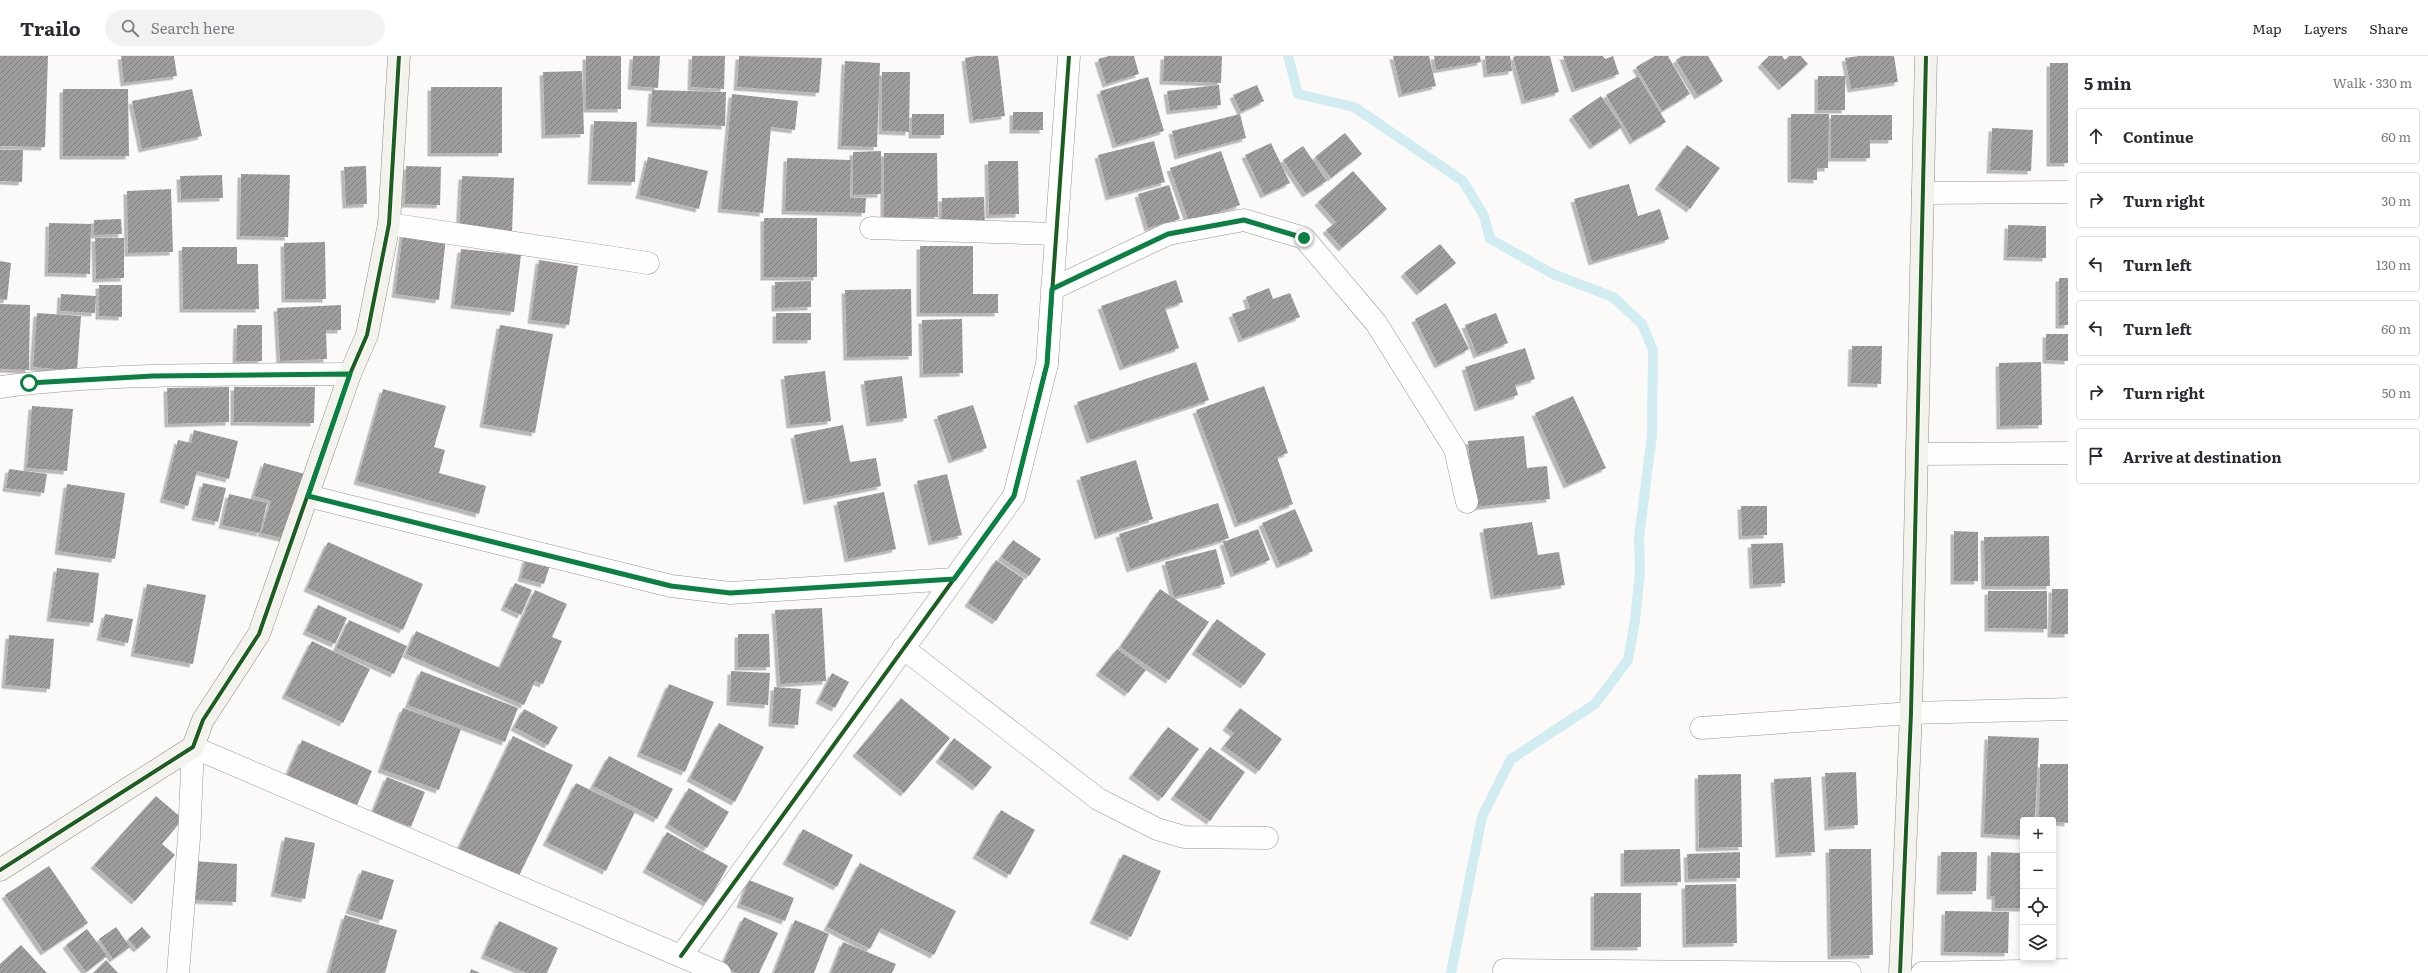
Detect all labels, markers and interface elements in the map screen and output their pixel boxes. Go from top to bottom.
search box [105,10,385,46]
text: Trailo [20,14,81,42]
text: Search here [151,16,235,39]
icon: search [119,17,141,39]
text: Map [2252,18,2282,38]
text: Layers [2304,18,2347,38]
text: Share [2369,18,2408,38]
text: 5 min [2084,70,2132,95]
text: Walk · 330 m [2333,73,2412,92]
icon: ahead [2085,125,2107,147]
text: Continue [2123,125,2193,148]
text: 60 m [2381,127,2411,146]
icon: right [2085,189,2107,211]
text: Turn right [2123,189,2205,212]
text: 30 m [2381,191,2411,210]
route end [1295,229,1313,247]
icon: left [2085,253,2107,275]
text: Turn left [2123,253,2192,276]
text: 130 m [2376,255,2411,274]
icon: left [2085,317,2107,339]
text: Turn left [2123,317,2192,340]
text: 60 m [2381,319,2411,338]
route start [20,374,38,392]
icon: right [2085,381,2107,403]
text: Turn right [2123,381,2205,404]
text: 50 m [2382,383,2411,402]
icon: arrive [2085,445,2107,467]
text: Arrive at destination [2123,445,2282,468]
map controls [2020,817,2056,961]
button: + [2020,817,2056,853]
button: − [2020,853,2056,889]
button: locate [2020,889,2056,925]
button: layers [2020,925,2056,961]

